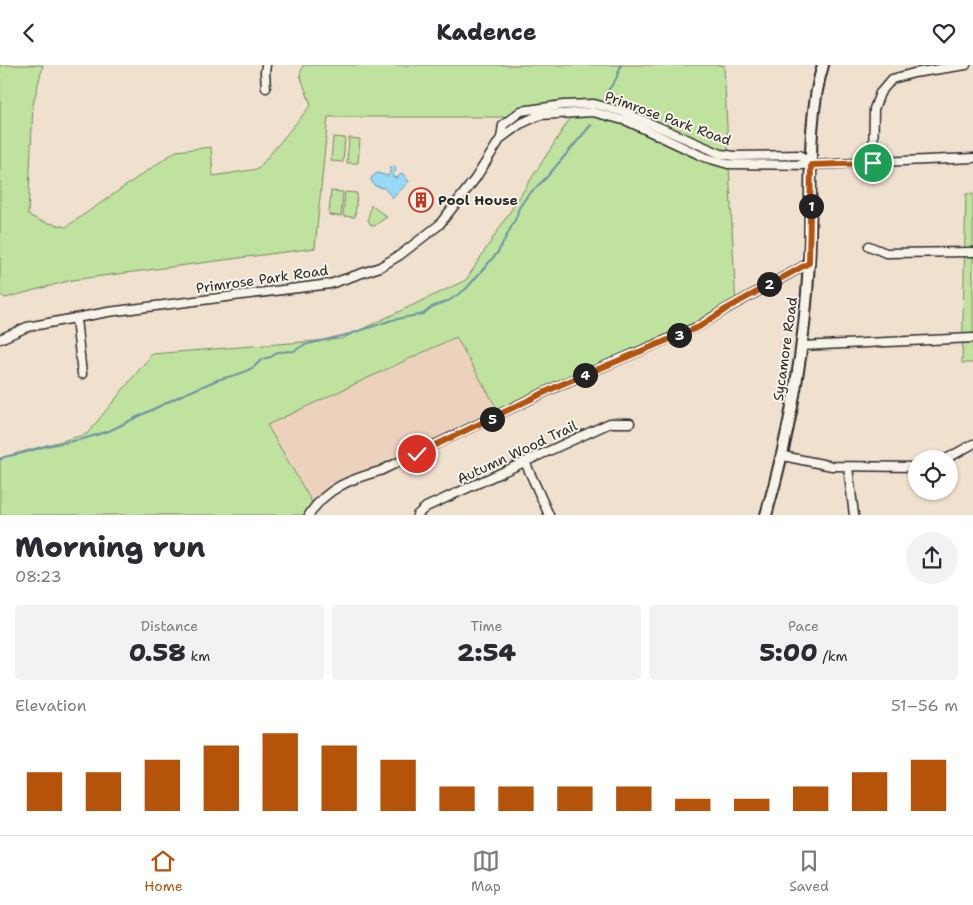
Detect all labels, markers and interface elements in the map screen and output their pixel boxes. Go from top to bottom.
text: Kadence [437,18,536,47]
icon: back [15,19,43,47]
icon: heart [930,19,958,47]
street label: Primrose Park Road [602,87,734,149]
pin [852,142,894,184]
icon: arrive [859,149,887,177]
building icon: Pool House [408,187,434,213]
place label: Pool House [438,191,518,209]
pin: 1 [798,193,824,219]
text: 1 [808,197,815,215]
street label: Primrose Park Road [195,261,329,297]
pin: 2 [756,271,782,297]
text: 2 [765,275,774,293]
street label: Sycamore Road [769,296,801,402]
pin: 3 [666,323,692,347]
text: 3 [675,326,684,344]
pin: 4 [572,363,598,387]
text: 4 [581,366,590,384]
pin: 5 [480,407,504,431]
text: 5 [488,410,497,428]
street label: Autumn Wood Trail [454,416,581,488]
pin [396,433,438,475]
icon: check [403,440,431,468]
map controls [908,450,958,500]
button: locate [908,450,958,500]
text: Morning run [15,528,205,566]
button: share [906,532,958,584]
text: 08:23 [15,566,62,587]
text: Distance [141,617,198,635]
text: Time [470,617,503,635]
text: Pace [788,617,819,635]
text: 0.58 [129,635,186,669]
text: 2:54 [457,635,516,669]
text: 5:00 [759,635,818,669]
text: km [186,647,210,665]
text: /km [818,647,848,665]
text: Elevation [15,695,87,716]
text: 51–56 m [891,695,958,716]
tab: Home [144,847,183,895]
tab: Map [471,847,501,895]
tab: Saved [789,847,829,895]

